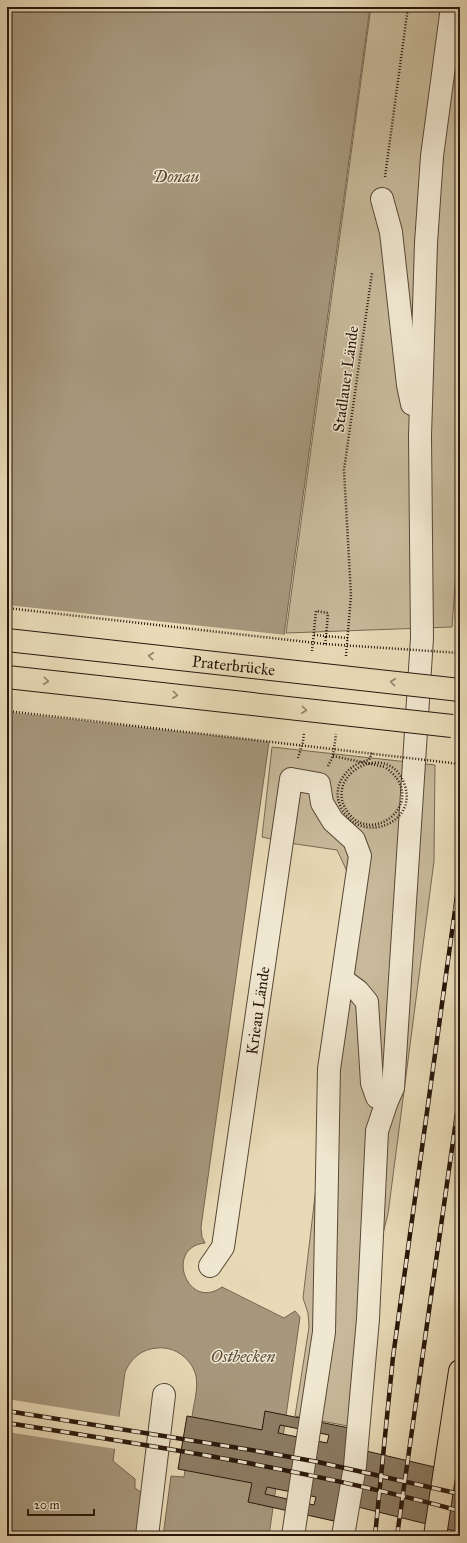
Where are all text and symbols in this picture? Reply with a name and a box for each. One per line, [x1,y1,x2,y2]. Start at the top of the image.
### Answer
water label: Donau [153,166,200,187]
street label: Stadlauer Lände [329,324,362,434]
one-way arrow [148,652,154,661]
street label: Praterbrücke [191,652,276,680]
one-way arrow [43,676,49,685]
one-way arrow [390,678,396,687]
one-way arrow [172,690,178,699]
one-way arrow [301,705,307,714]
street label: Krieau Lände [242,965,274,1056]
water label: Ostbecken [211,1346,275,1367]
scale bar [28,1491,94,1517]
text: 20 m [34,1498,60,1512]

